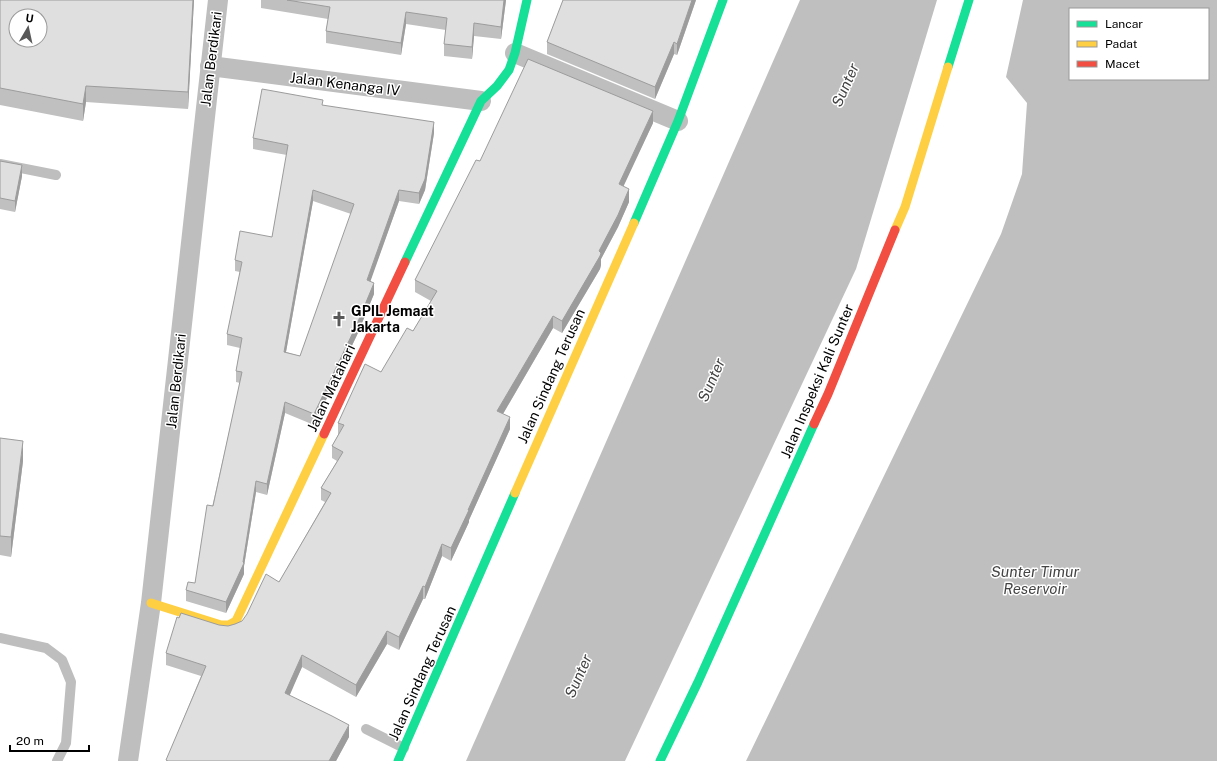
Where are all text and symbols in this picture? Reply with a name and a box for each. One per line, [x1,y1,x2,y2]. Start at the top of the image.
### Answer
north arrow [8,8,48,48]
legend [1069,8,1209,80]
street label: Jalan Berdikari [197,11,225,107]
text: U [25,12,34,25]
text: Lancar [1105,17,1143,31]
text: Padat [1105,37,1138,51]
text: Macet [1105,57,1140,71]
water label: Sunter [828,60,862,109]
street label: Jalan Kenanga IV [289,69,401,99]
street label: Jalan Inspeksi Kali Sunter [777,302,857,460]
place label: GPIL Jemaat Jakarta [351,303,434,335]
street label: Jalan Sindang Terusan [514,306,588,446]
church icon: GPIL Jemaat Jakarta [330,310,348,328]
street label: Jalan Berdikari [163,333,189,429]
street label: Jalan Matahari [304,342,358,434]
water label: Sunter [694,355,728,404]
water label: Sunter Timur Reservoir [991,563,1079,597]
street label: Jalan Sindang Terusan [385,603,459,743]
water label: Sunter [561,651,595,700]
scale bar [10,727,89,753]
text: 20 m [16,734,44,748]

